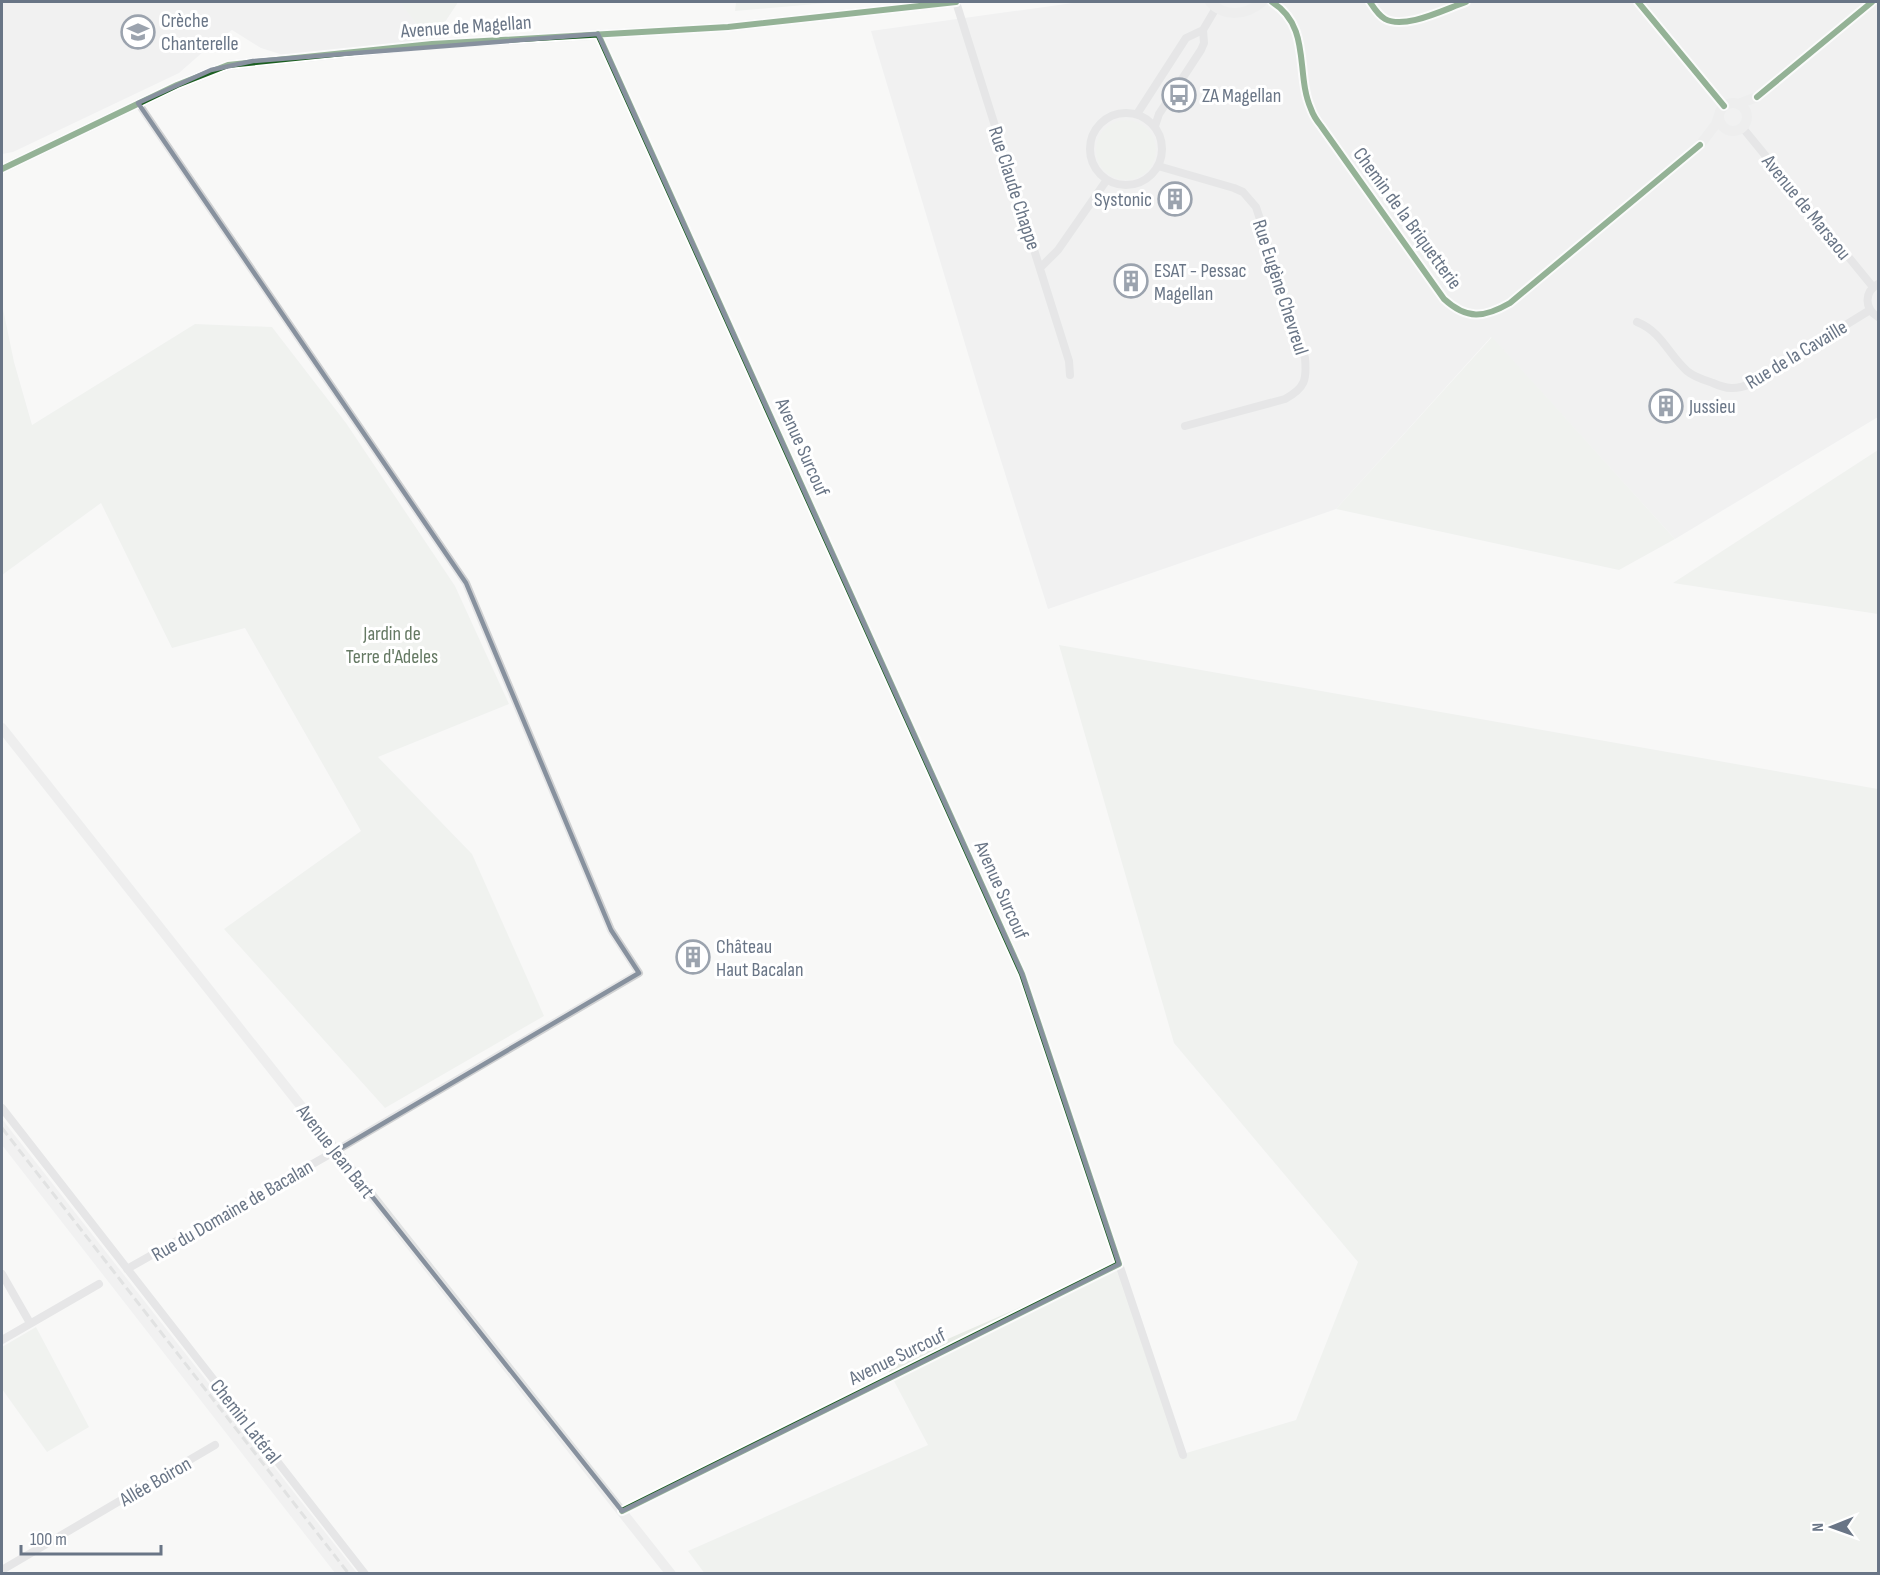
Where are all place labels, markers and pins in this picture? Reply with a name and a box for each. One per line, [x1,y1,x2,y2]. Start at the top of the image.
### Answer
place label: Crèche Chanterelle [161,9,239,56]
school or university icon: Crèche Chanterelle [120,14,156,50]
bus stop icon: ZA Magellan [1161,77,1197,113]
place label: ZA Magellan [1202,84,1281,108]
building icon: Systonic [1157,181,1193,217]
place label: Systonic [1094,188,1152,212]
place label: ESAT - Pessac Magellan [1154,259,1247,306]
building icon: ESAT - Pessac Magellan [1113,263,1149,299]
building icon: Jussieu [1648,388,1684,424]
place label: Jussieu [1688,395,1736,419]
place label: Château Haut Bacalan [716,935,804,982]
building icon: Château Haut Bacalan [675,939,711,975]

